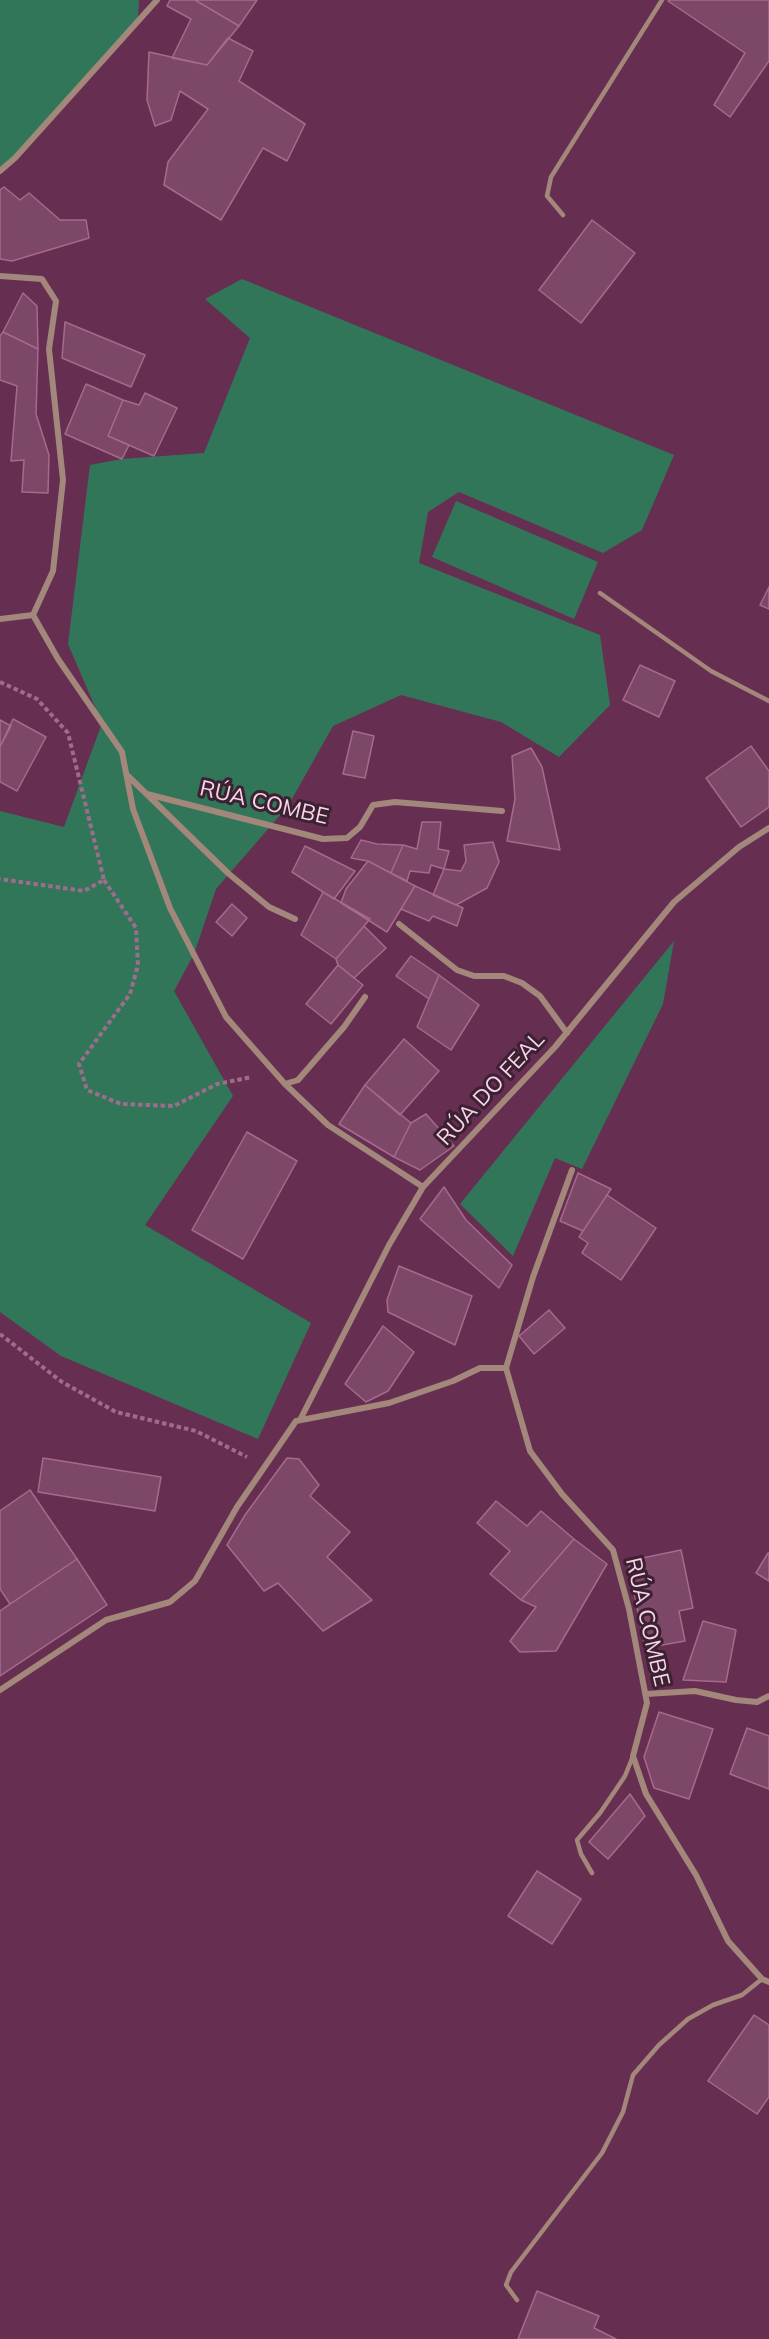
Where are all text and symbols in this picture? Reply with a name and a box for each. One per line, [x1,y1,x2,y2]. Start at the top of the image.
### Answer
street label: RÚA COMBE [197,775,331,831]
street label: RÚA DO FEAL [432,1027,550,1151]
street label: RÚA COMBE [619,1555,675,1689]

